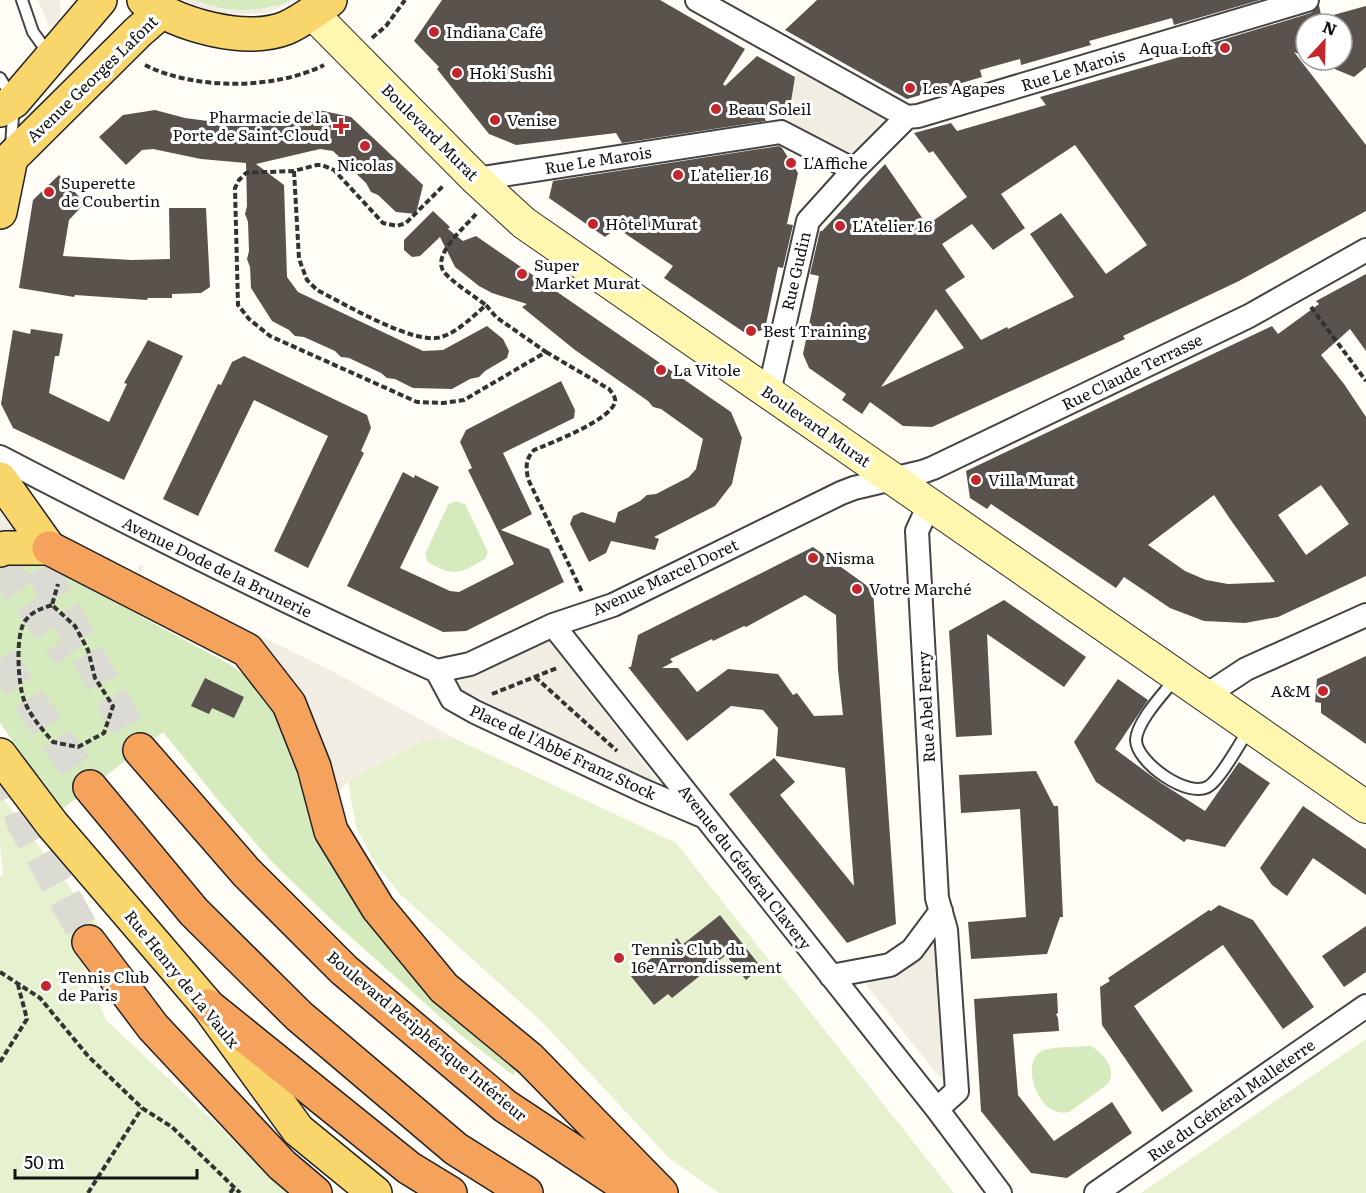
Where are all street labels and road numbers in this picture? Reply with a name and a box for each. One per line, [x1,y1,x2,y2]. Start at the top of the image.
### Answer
street label: Avenue Georges Lafont [20,9,163,147]
street label: Rue Le Marois [1018,42,1128,96]
street label: Boulevard Murat [377,77,485,186]
street label: Rue Le Marois [543,139,653,179]
street label: Rue Gudin [774,229,816,313]
street label: Rue Claude Terrasse [1057,327,1206,416]
street label: Boulevard Murat [757,378,877,472]
street label: Avenue Dode de la Brunerie [118,510,316,623]
street label: Avenue Marcel Doret [587,531,742,621]
street label: Rue Abel Ferry [910,650,940,764]
street label: Place de l'Abbé Franz Stock [466,697,661,805]
street label: Avenue du Général Clavery [673,779,819,955]
street label: Rue Henry de La Vaulx [120,904,246,1053]
street label: Boulevard Périphérique Intérieur [323,944,533,1126]
street label: Rue du Général Malleterre [1142,1032,1319,1166]

